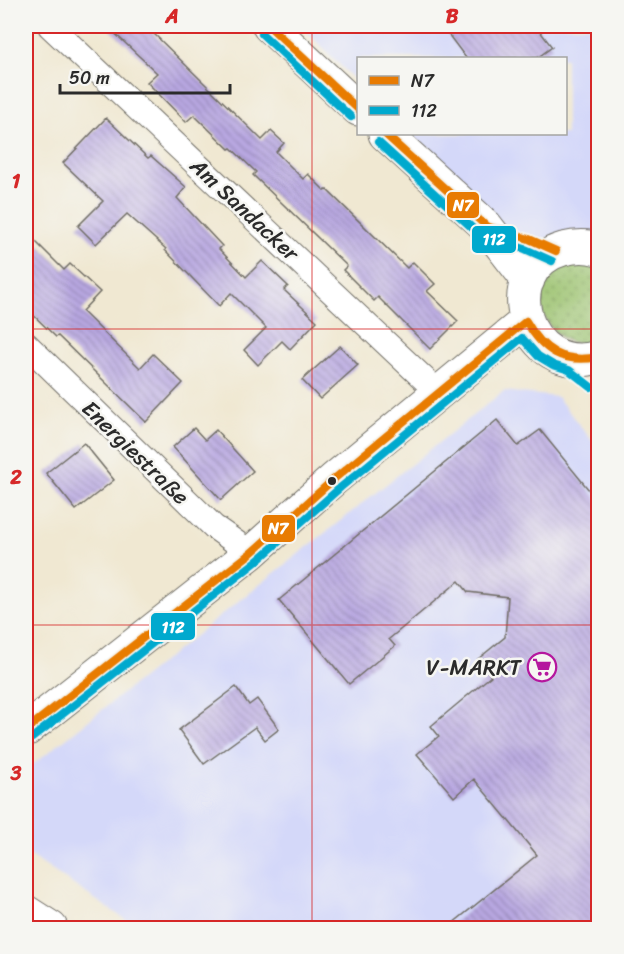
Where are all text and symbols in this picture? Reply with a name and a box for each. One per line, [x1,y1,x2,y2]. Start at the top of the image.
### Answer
text: A [164,0,179,34]
text: B [446,0,459,34]
scale bar [60,57,230,95]
legend [357,57,567,135]
text: 50 m [69,62,110,94]
text: N7 [411,65,435,97]
text: 112 [411,95,437,127]
street label: Am Sandacker [180,147,309,272]
text: 1 [12,164,21,199]
line badge: N7 [446,191,480,219]
text: N7 [452,191,475,220]
line badge: 112 [471,225,517,254]
text: 112 [483,225,506,254]
street label: Energiestraße [72,390,199,514]
text: 2 [9,460,22,495]
unlabelled marker [326,475,338,487]
line badge: N7 [261,514,296,543]
text: N7 [267,514,290,543]
line badge: 112 [150,612,196,641]
text: 112 [162,613,185,642]
place label: V-MARKT [426,648,522,687]
supermarket icon: V-MARKT [526,651,558,683]
text: 3 [10,756,22,791]

